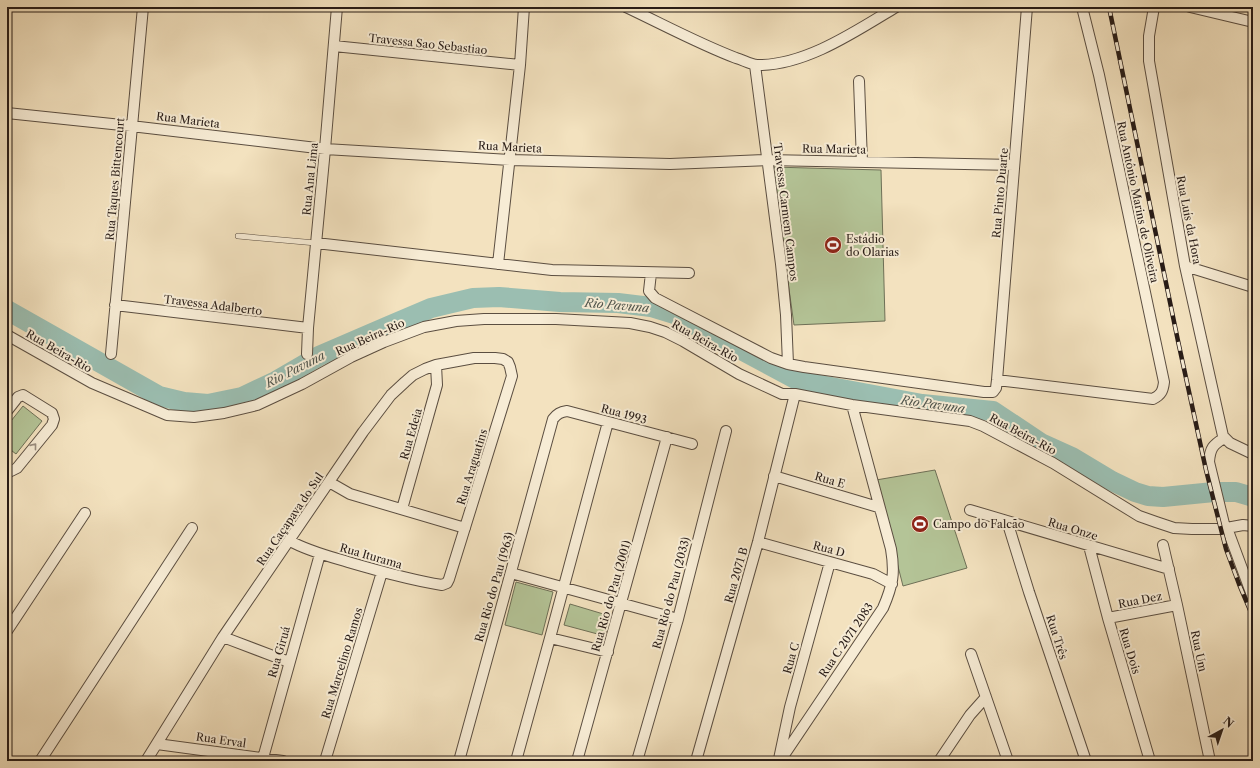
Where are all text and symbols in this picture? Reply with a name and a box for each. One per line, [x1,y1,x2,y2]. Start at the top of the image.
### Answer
street label: Travessa Sao Sebastiao [368,31,488,57]
street label: Rua Marieta [155,109,221,131]
street label: Rua Taques Bittencourt [103,117,127,241]
street label: Rua Antônio Marins de Oliveira [1114,120,1162,284]
street label: Rua Marieta [478,138,543,156]
street label: Rua Marieta [802,141,866,157]
street label: Rua Ana Lima [299,142,321,216]
street label: Travessa Carmem Campos [771,142,801,282]
street label: Rua Pinto Duarte [989,147,1011,239]
street label: Rua Luís da Hora [1174,174,1205,266]
place label: Estádio do Olarias [846,232,899,259]
sports icon: Estádio do Olarias [823,235,843,255]
street label: Travessa Adalberto [163,292,263,318]
water label: Rio Pavuna [583,295,650,315]
street label: Rua Beira-Rio [333,315,407,358]
street label: Rua Beira-Rio [669,317,741,365]
street label: Rua Beira-Rio [23,326,95,376]
water label: Rio Pavuna [262,348,327,391]
water label: Rio Pavuna [899,392,966,416]
street label: Rua 1993 [599,401,649,427]
street label: Rua Edeia [397,406,425,461]
street label: Rua Beira-Rio [987,410,1059,458]
street label: Rua Araguatins [454,427,490,507]
one-way arrow [30,444,37,451]
street label: Rua Caçapava do Sul [254,469,327,568]
street label: Rua E [813,469,847,491]
sports icon: Campo do Falcão [910,514,930,534]
street label: Rua Onze [1046,515,1100,543]
place label: Campo do Falcão [933,517,1025,531]
street label: Rua Rio do Pau (1963) [472,531,516,643]
street label: Rua Rio do Pau (2033) [649,535,693,651]
street label: Rua D [812,538,847,560]
street label: Rua Rio do Pau (2001) [588,539,634,653]
street label: Rua Iturama [338,540,404,572]
street label: Rua 2071 B [721,545,751,605]
street label: Rua Dez [1117,589,1163,611]
street label: Rua C 2071 2083 [816,600,876,680]
street label: Rua Marcelino Ramos [318,606,366,720]
street label: Rua Três [1043,613,1071,661]
street label: Rua Giruá [265,624,293,679]
street label: Rua Dois [1116,626,1144,676]
street label: Rua Um [1188,629,1210,674]
street label: Rua C [780,641,802,675]
north arrow [1202,710,1242,750]
text: N [1220,714,1237,731]
street label: Rua Erval [195,730,248,751]

